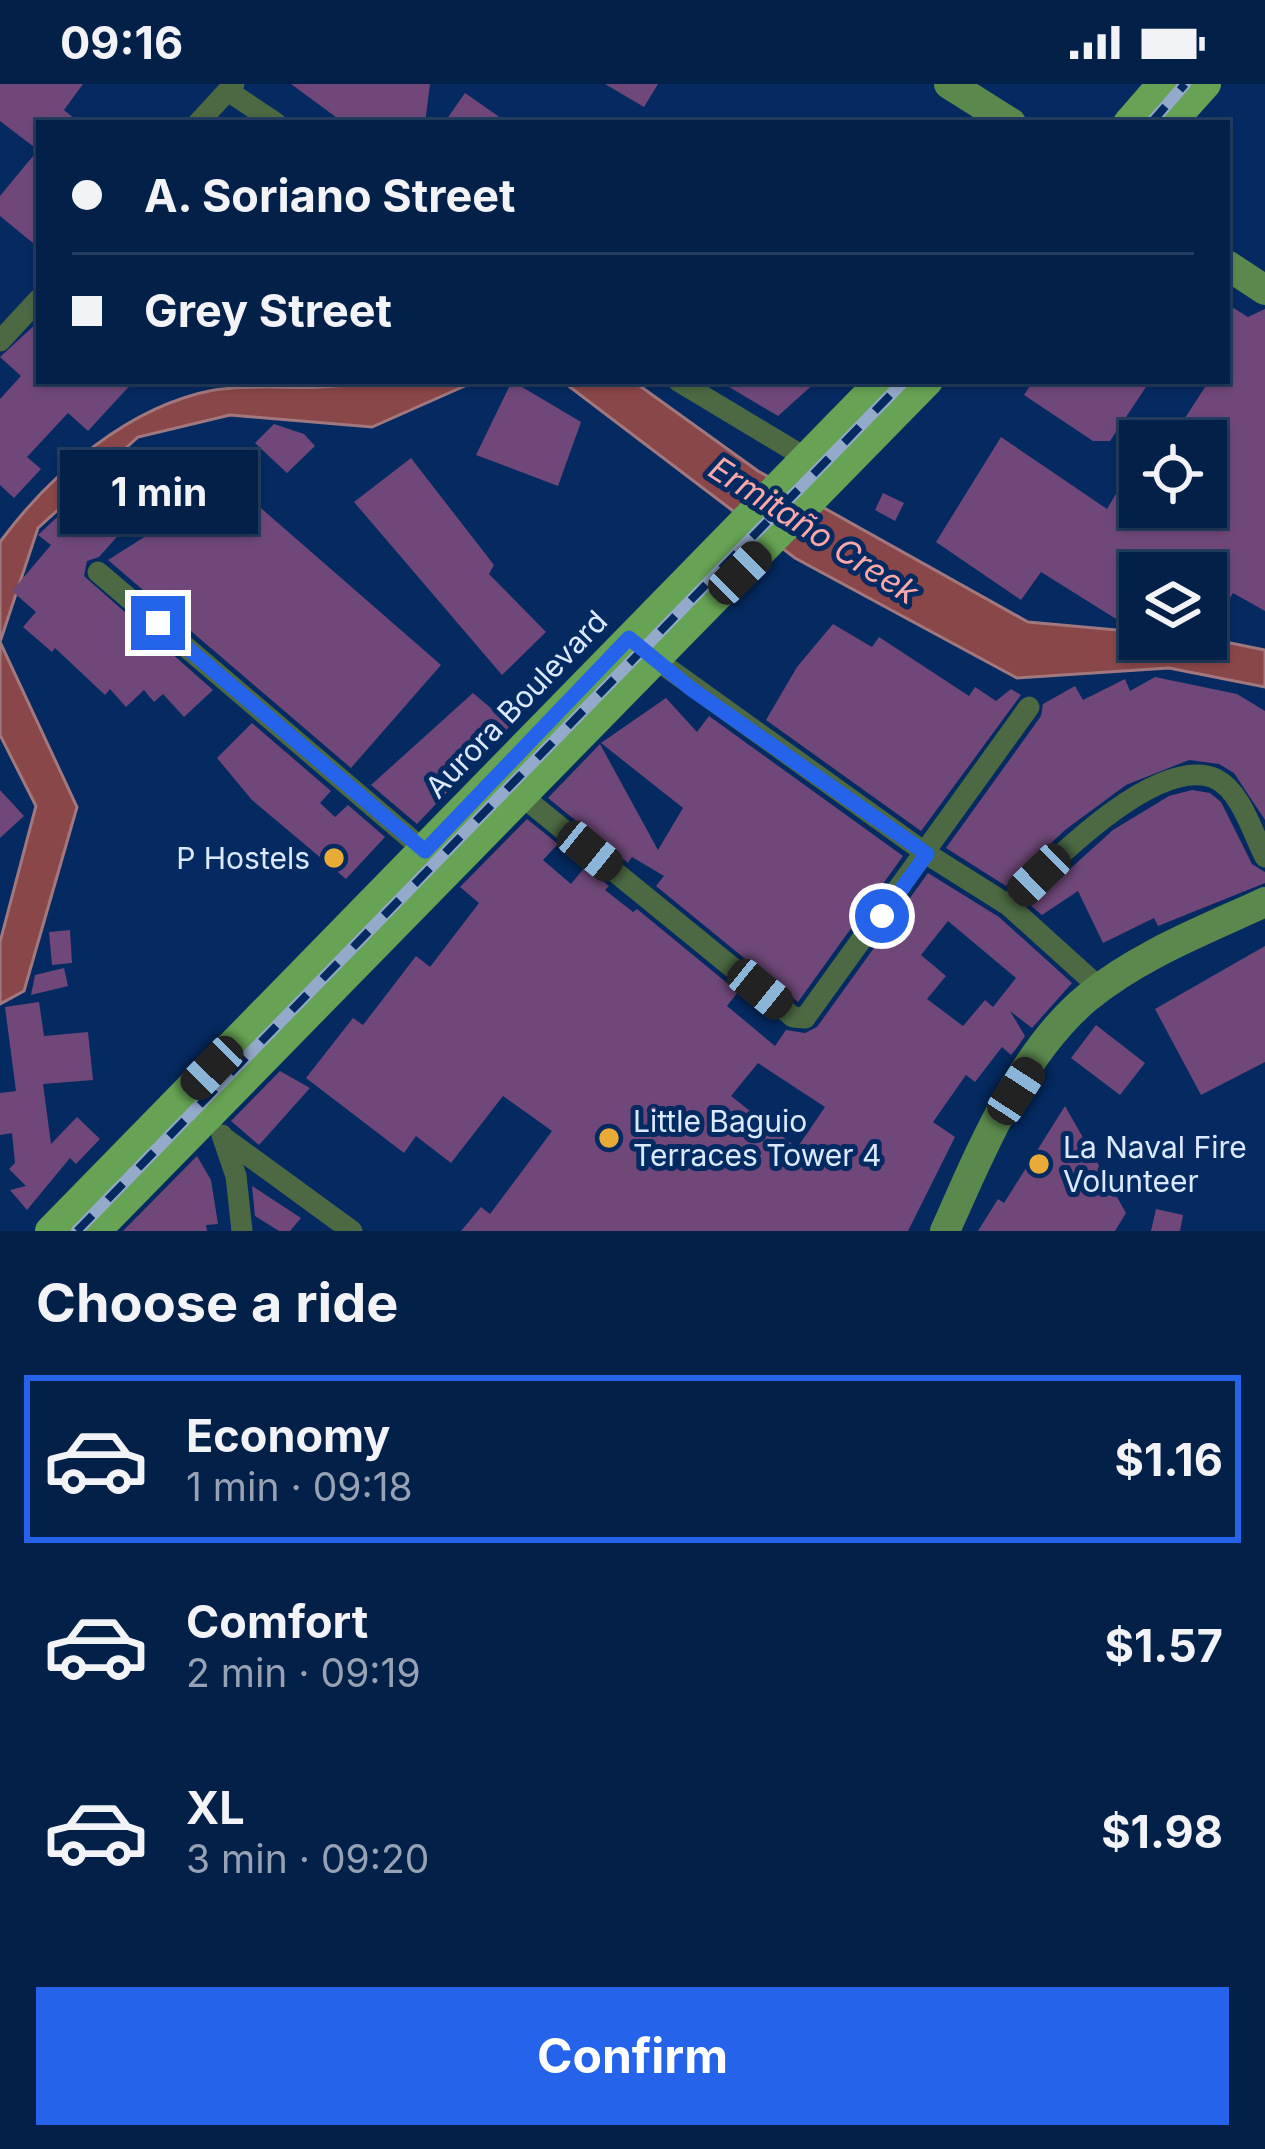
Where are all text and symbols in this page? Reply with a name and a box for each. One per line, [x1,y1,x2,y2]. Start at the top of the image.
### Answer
text: 09:16 [60,15,183,70]
text: A. Soriano Street [144,168,515,223]
text: Grey Street [144,283,392,338]
map controls [1119,420,1227,660]
button: locate [1119,420,1227,528]
water label: Ermitaño Creek [702,448,927,613]
callout: 1 min [59,449,257,533]
text: 1 min [111,468,207,515]
car [702,535,778,611]
button: layers [1119,552,1227,660]
route end [131,596,185,650]
street label: Aurora Boulevard [418,603,614,805]
car [551,814,629,888]
car [1001,837,1077,913]
place label: P Hostels [176,840,310,876]
marker: P Hostels [321,845,347,871]
route start [855,889,909,943]
car [721,952,799,1026]
car [174,1030,250,1106]
car [981,1051,1051,1131]
place label: Little Baguio Terraces Tower 4 [633,1103,881,1173]
marker: Little Baguio Terraces Tower 4 [596,1125,622,1151]
place label: La Naval Fire Volunteer [1063,1129,1247,1199]
marker: La Naval Fire Volunteer [1026,1151,1052,1177]
text: Choose a ride [36,1270,398,1335]
icon: car [42,1405,150,1513]
text: Economy [186,1408,390,1463]
text: $1.16 [1115,1432,1223,1487]
text: 1 min · 09:18 [186,1463,413,1510]
icon: car [42,1591,150,1699]
text: Comfort [186,1594,368,1649]
text: $1.57 [1104,1618,1223,1673]
text: 2 min · 09:19 [186,1649,421,1696]
icon: car [42,1777,150,1885]
text: XL [186,1780,245,1835]
text: $1.98 [1101,1804,1223,1859]
text: 3 min · 09:20 [186,1835,429,1882]
button: Confirm [36,1987,1229,2125]

